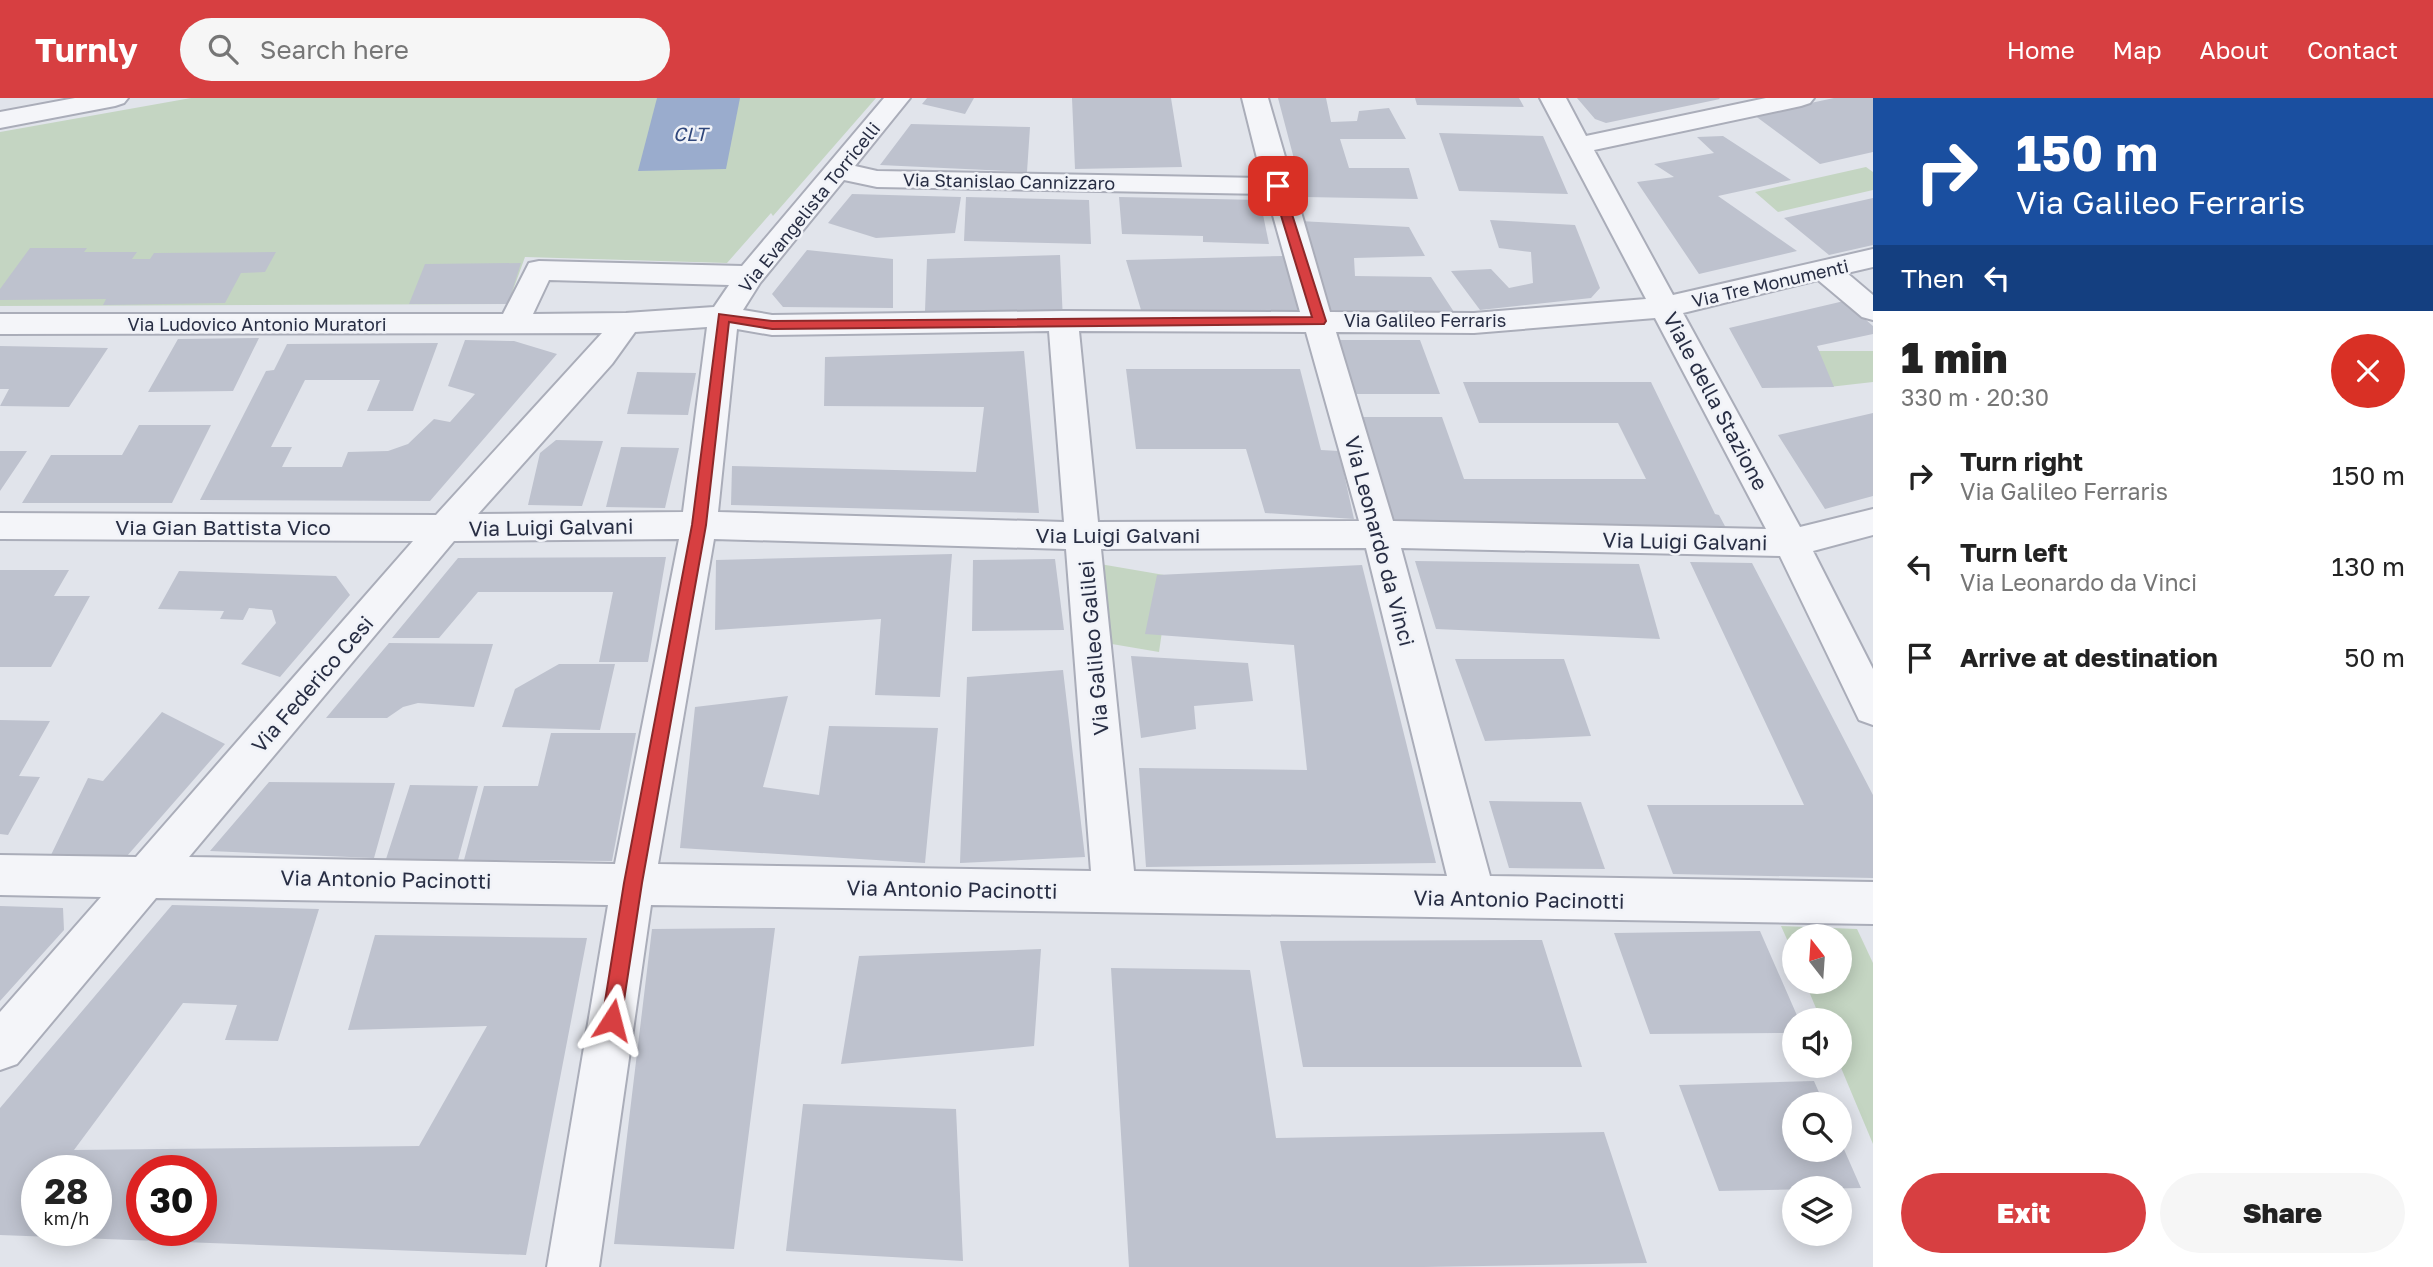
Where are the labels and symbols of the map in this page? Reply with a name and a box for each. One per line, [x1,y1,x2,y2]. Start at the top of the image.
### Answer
street label: Via Evangelista Torricelli [734,118,884,296]
water label: CLT [673,122,710,145]
pin [1248,156,1308,216]
street label: Via Stanislao Cannizzaro [903,168,1115,194]
street label: Via Tre Monumenti [1689,254,1851,312]
street label: Viale della Stazione [1658,307,1774,495]
street label: Via Galileo Ferraris [1344,309,1506,331]
street label: Via Ludovico Antonio Muratori [127,313,387,335]
street label: Via Leonardo da Vinci [1339,433,1421,649]
street label: Via Luigi Galvani [468,513,634,541]
street label: Via Gian Battista Vico [115,514,331,540]
street label: Via Luigi Galvani [1036,522,1201,548]
street label: Via Luigi Galvani [1602,527,1768,555]
street label: Via Galileo Galilei [1072,559,1114,737]
street label: Via Federico Cesi [246,610,378,758]
street label: Via Antonio Pacinotti [280,864,492,894]
street label: Via Antonio Pacinotti [846,874,1058,904]
street label: Via Antonio Pacinotti [1413,884,1625,914]
north arrow [1782,924,1852,994]
position arrow [575,983,649,1057]
speed limit sign: 30 [126,1155,217,1246]

